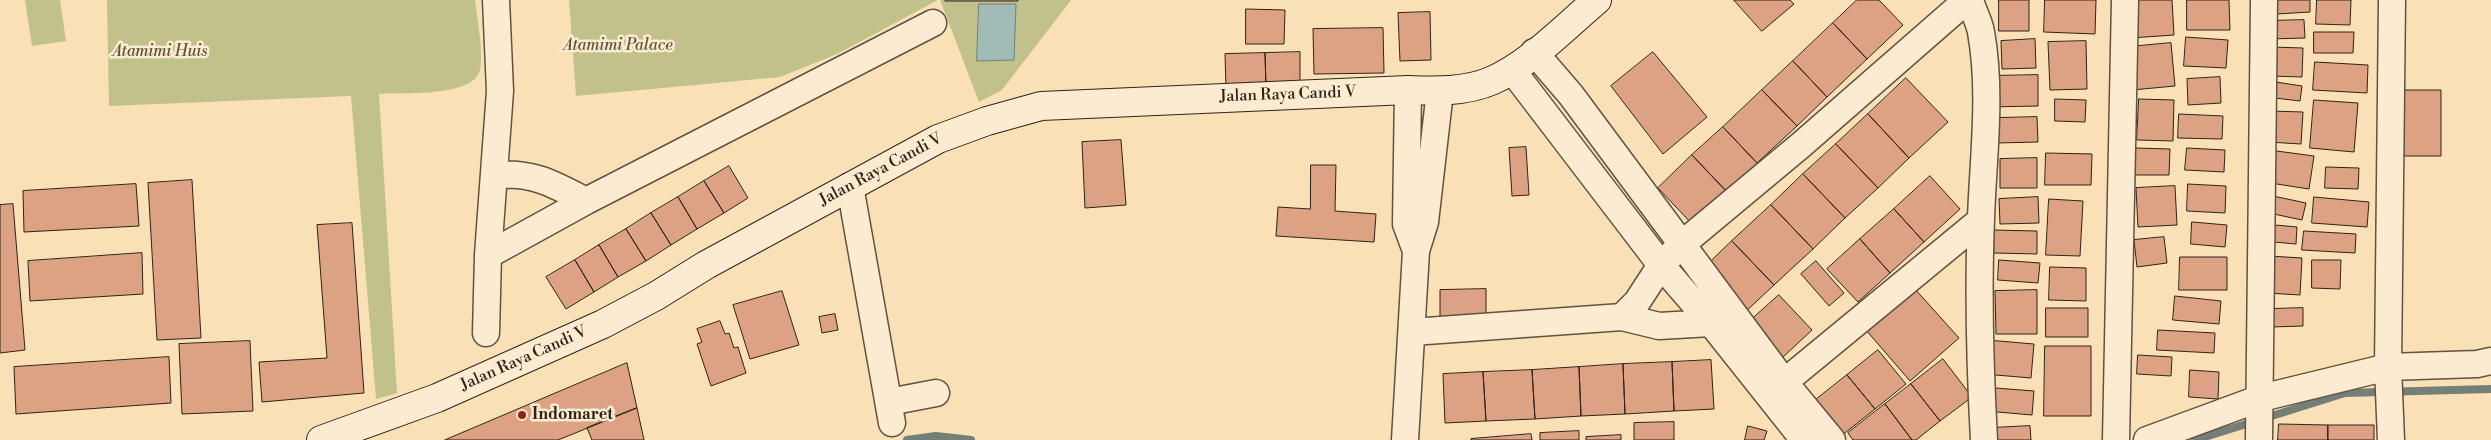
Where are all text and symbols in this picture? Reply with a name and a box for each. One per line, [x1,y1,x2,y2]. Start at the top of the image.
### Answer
park label: Atamimi Palace [563,36,673,56]
park label: Atamimi Huis [112,42,208,62]
street label: Jalan Raya Candi V [1219,83,1357,107]
street label: Jalan Raya Candi V [816,129,946,211]
street label: Jalan Raya Candi V [458,322,590,396]
place label: Indomaret [532,405,613,425]
marker: Indomaret [516,409,528,421]

